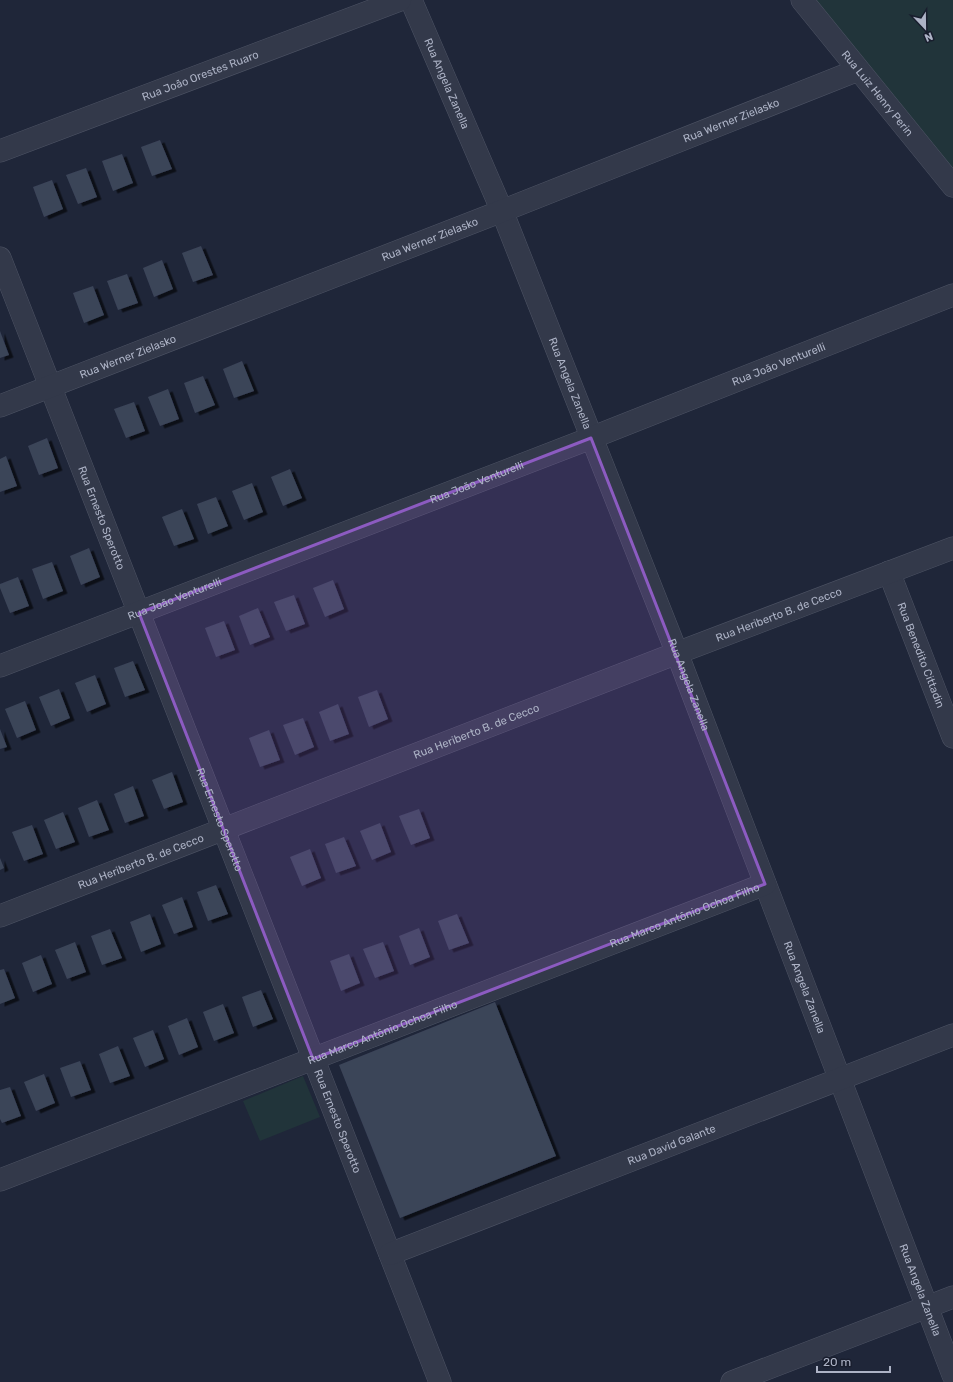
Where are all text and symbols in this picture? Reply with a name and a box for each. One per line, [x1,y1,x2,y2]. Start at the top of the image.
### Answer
north arrow [905,8,945,48]
text: N [922,29,935,44]
street label: Rua Angela Zanella [421,36,472,131]
street label: Rua João Orestes Ruaro [140,48,260,104]
street label: Rua Luiz Henry Perin [839,48,916,139]
street label: Rua Werner Zielasko [681,96,781,146]
street label: Rua Werner Zielasko [380,215,480,264]
street label: Rua Werner Zielasko [78,332,178,381]
street label: Rua Angela Zanella [546,336,594,431]
street label: Rua João Venturelli [730,340,827,389]
street label: Rua João Venturelli [428,459,526,506]
street label: Rua Ernesto Sperotto [75,464,127,572]
street label: Rua João Venturelli [126,575,223,623]
street label: Rua Heriberto B. de Cecco [714,585,844,645]
street label: Rua Benedito Cittadin [894,601,947,710]
street label: Rua Angela Zanella [665,637,712,733]
street label: Rua Heriberto B. de Cecco [412,701,541,762]
street label: Rua Ernesto Sperotto [193,766,245,873]
street label: Rua Heriberto B. de Cecco [76,831,206,892]
street label: Rua Marco Antônio Ochoa Filho [608,881,761,950]
street label: Rua Angela Zanella [781,940,828,1035]
street label: Rua Marco Antônio Ochoa Filho [306,998,459,1067]
street label: Rua Ernesto Sperotto [311,1068,364,1175]
street label: Rua David Galante [626,1122,718,1168]
street label: Rua Angela Zanella [897,1242,943,1338]
scale bar [817,1348,890,1374]
text: 20 m [823,1355,851,1369]

